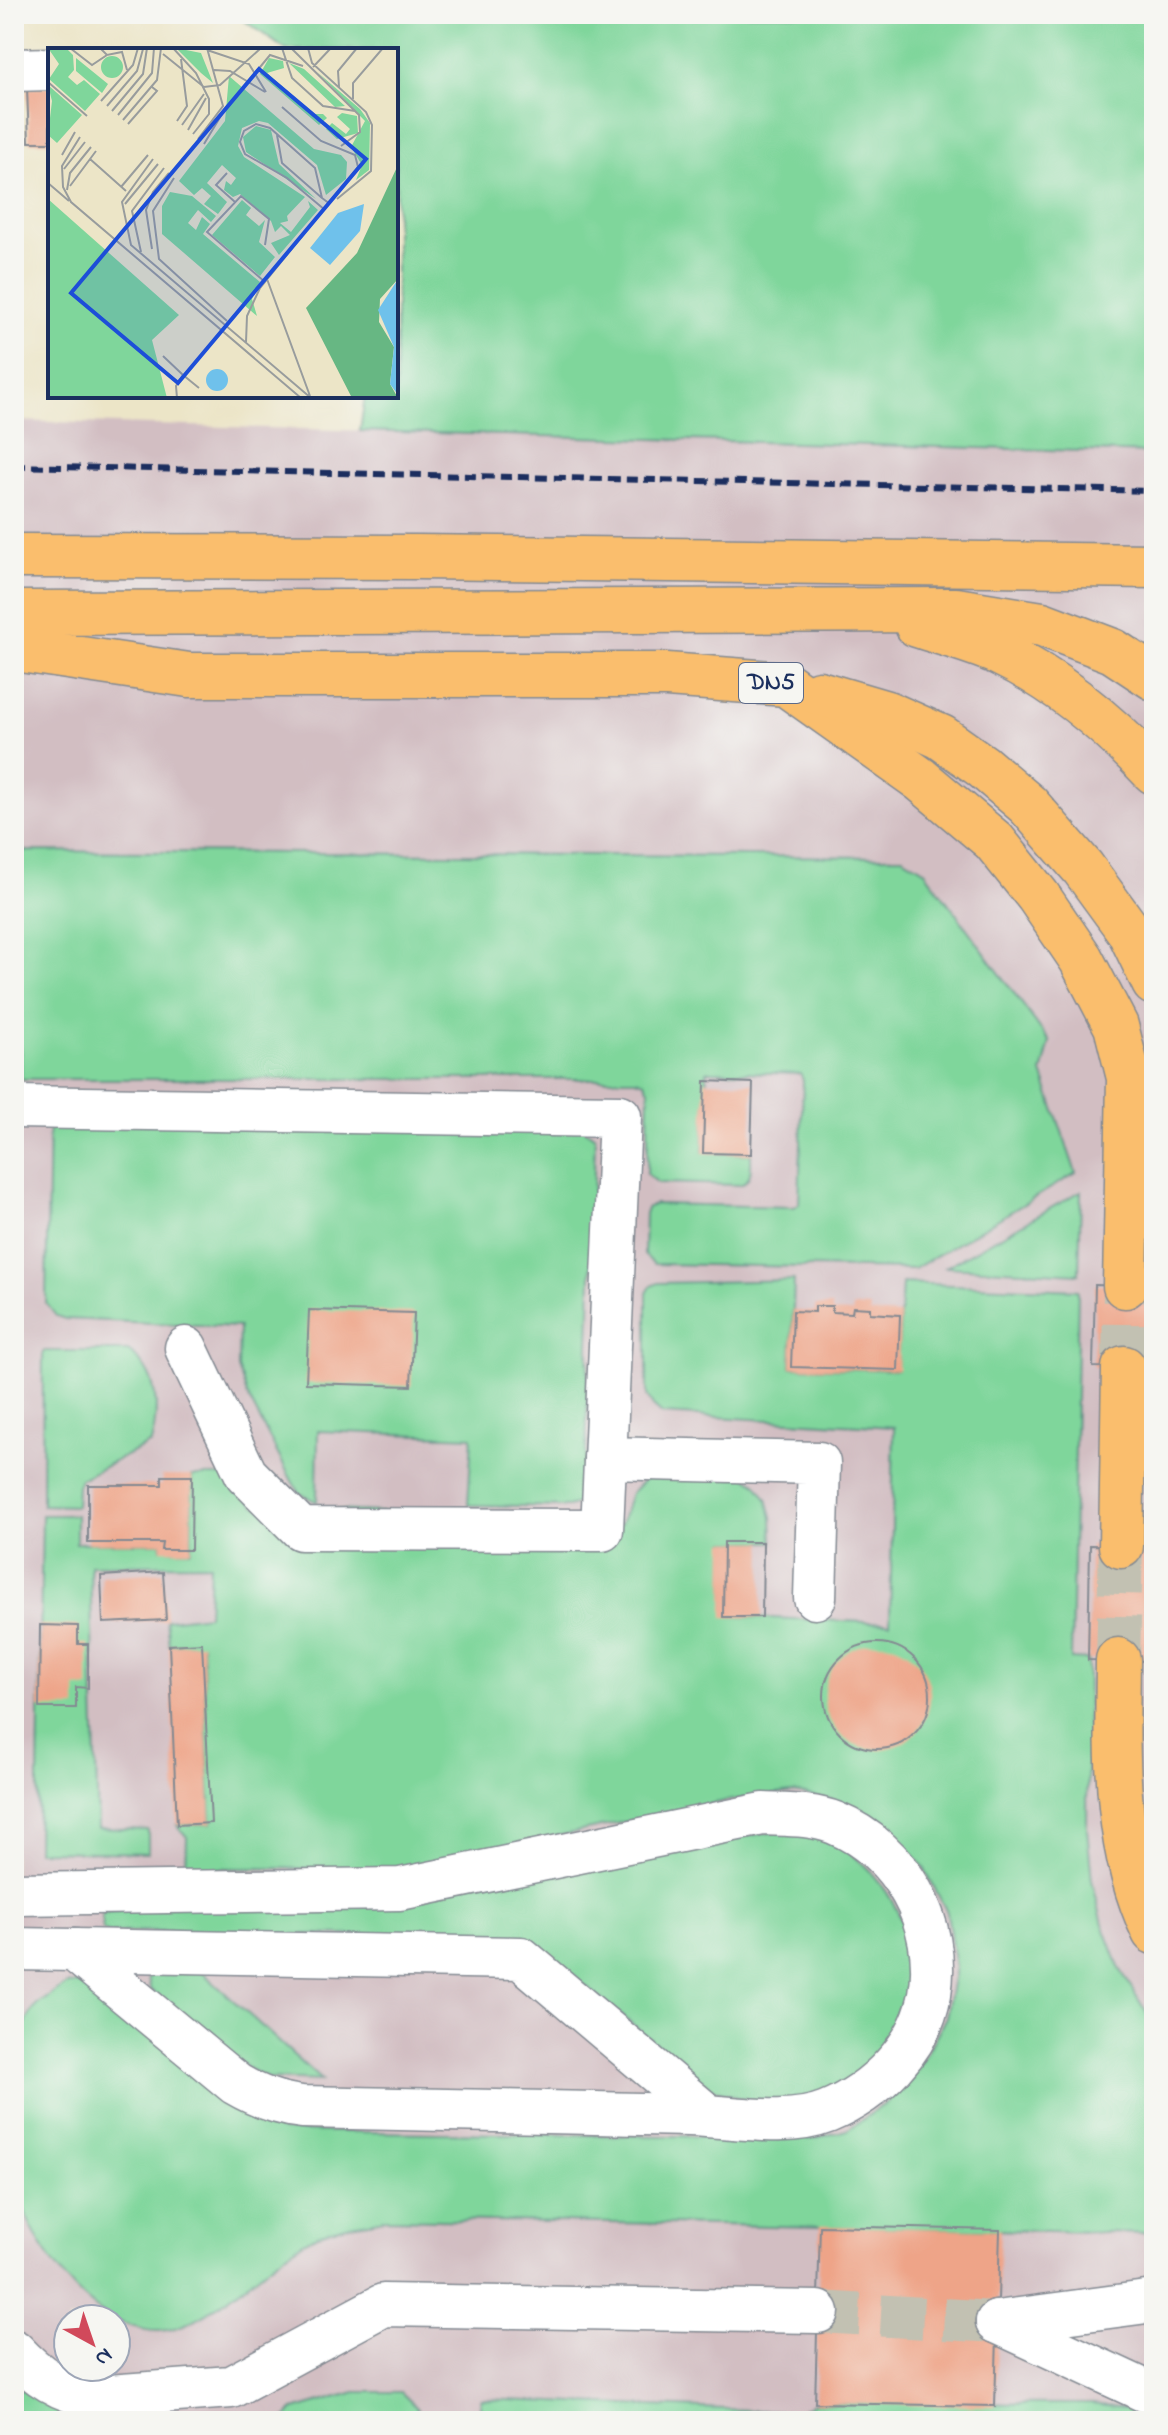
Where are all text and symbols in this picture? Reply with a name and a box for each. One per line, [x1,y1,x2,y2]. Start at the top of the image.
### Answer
inset map [48,48,398,398]
road number: DN5 [739,663,803,703]
north arrow [52,2303,132,2383]
text: N [87,2339,119,2373]

